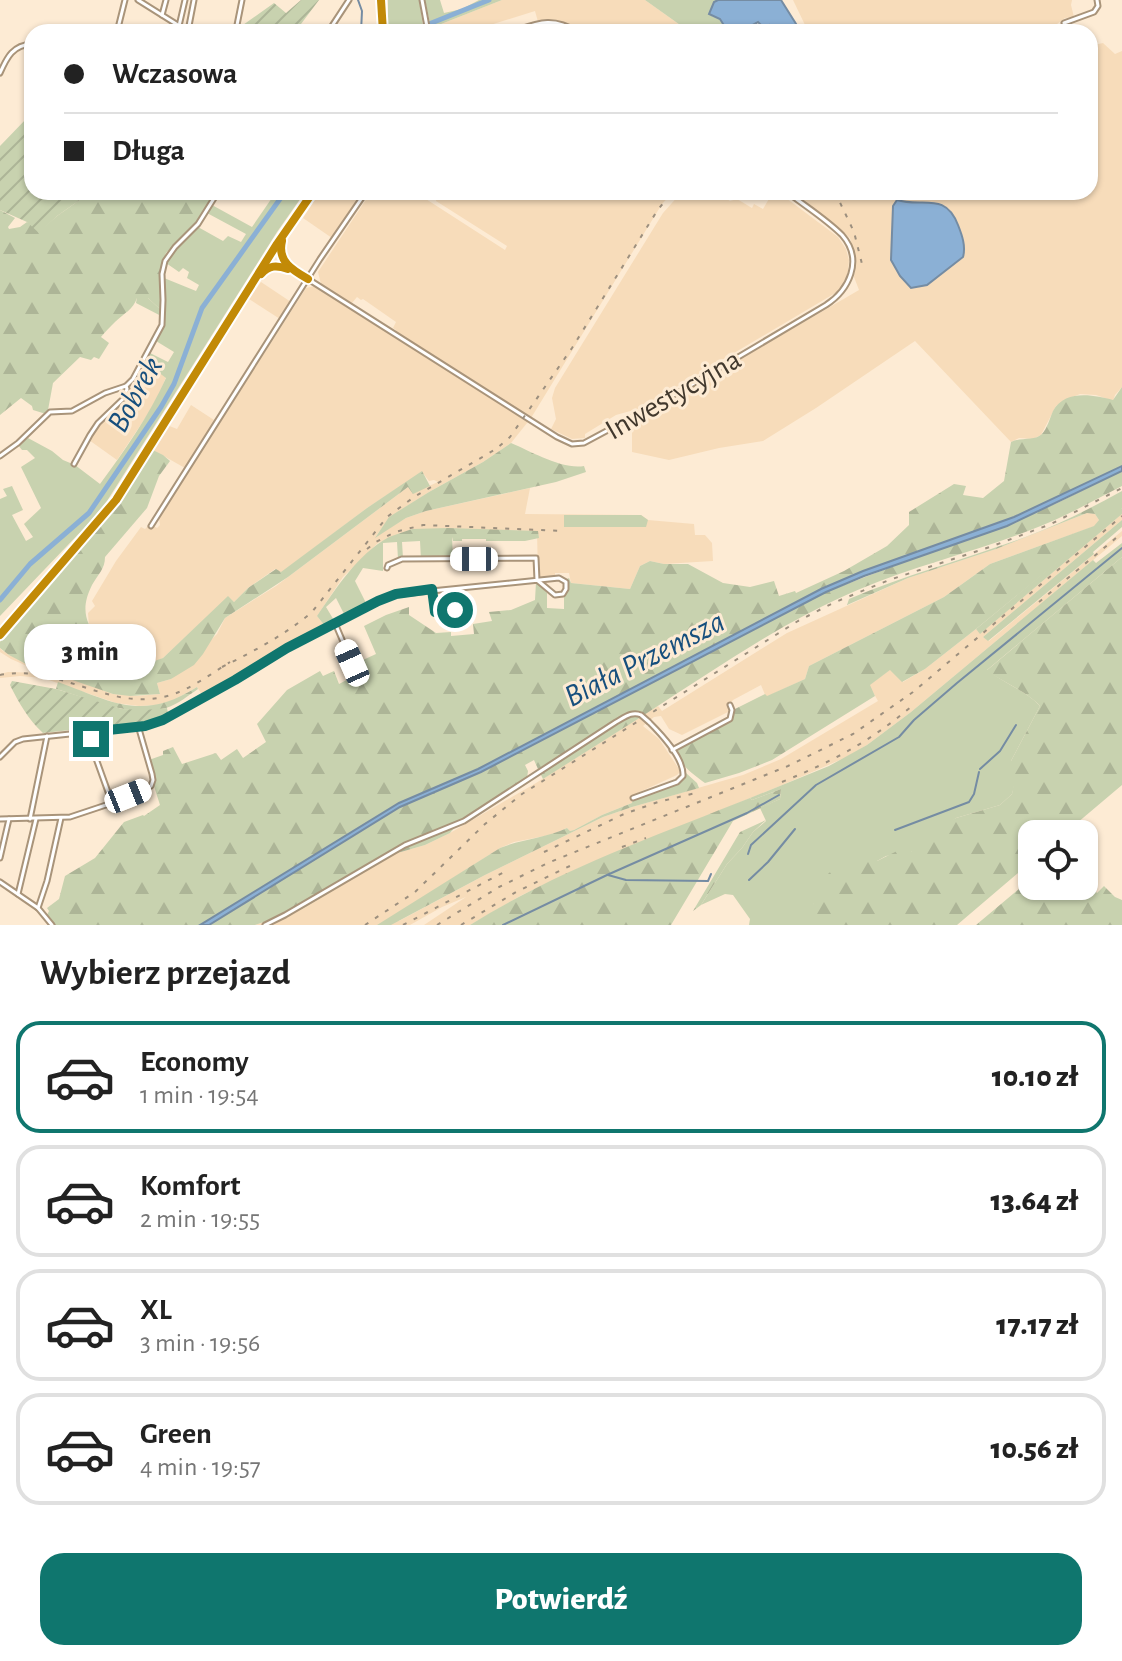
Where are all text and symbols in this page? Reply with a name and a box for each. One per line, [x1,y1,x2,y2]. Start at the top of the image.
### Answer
text: Wczasowa [112,59,237,89]
text: Długa [112,136,185,166]
street label: Inwestycyjna [601,344,746,446]
water label: Bobrek [101,352,168,437]
car [450,547,498,571]
route start [437,592,473,628]
water label: Biała Przemsza [559,605,730,713]
callout: 3 min [25,623,157,679]
car [331,636,373,690]
text: 3 min [61,639,119,665]
route end [73,721,109,757]
car [101,776,155,816]
map controls [1018,820,1098,900]
button: locate [1018,820,1098,900]
text: Wybierz przejazd [40,955,291,991]
icon: car [44,1041,116,1113]
text: Economy [140,1047,249,1077]
text: 10.10 zł [992,1062,1078,1092]
text: 1 min · 19:54 [140,1082,259,1108]
icon: car [44,1165,116,1237]
text: Komfort [140,1171,240,1201]
text: 13.64 zł [991,1186,1078,1216]
text: 2 min · 19:55 [140,1206,260,1232]
icon: car [44,1289,116,1361]
text: XL [140,1295,172,1325]
text: 17.17 zł [996,1310,1078,1340]
text: 3 min · 19:56 [140,1330,260,1356]
icon: car [44,1413,116,1485]
text: Green [140,1419,212,1449]
text: 10.56 zł [990,1434,1078,1464]
text: 4 min · 19:57 [140,1454,261,1480]
button: Potwierdź [40,1553,1082,1645]

